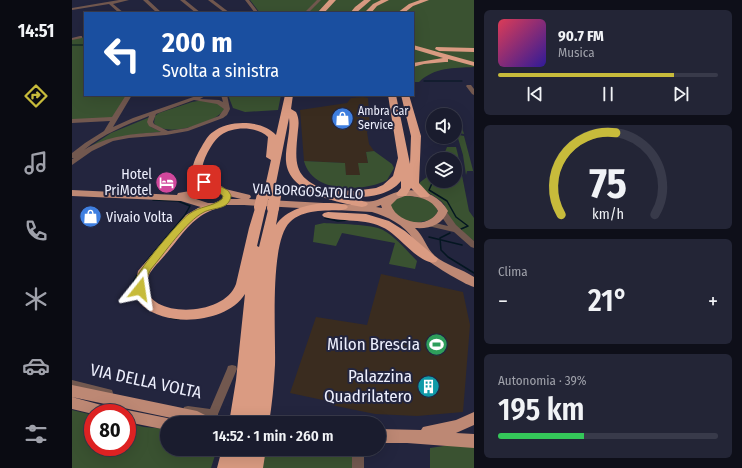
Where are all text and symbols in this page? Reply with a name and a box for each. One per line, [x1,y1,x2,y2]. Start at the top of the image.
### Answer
text: 14:51 [18,20,54,42]
text: 200 m [162,26,233,59]
text: 90.7 FM [558,27,604,45]
icon: left [96,28,148,80]
text: Musica [558,45,595,60]
text: Svolta a sinistra [162,60,279,82]
icon: directions [22,82,50,110]
icon: previous [524,83,546,105]
icon: pause [597,83,619,105]
icon: next [670,83,692,105]
place label: Ambra Car Service [358,104,409,132]
shop icon: Ambra Car Service [329,105,355,131]
map controls [426,108,462,188]
button: sound [426,108,462,144]
icon: music [22,149,50,177]
button: layers [426,152,462,188]
text: 75 [589,159,627,209]
pin [187,165,221,199]
place label: Hotel PriMotel [104,166,152,199]
hotel icon: Hotel PriMotel [154,169,180,195]
icon: arrive [193,171,215,193]
street label: VIA BORGOSATOLLO [252,180,364,203]
shop icon: Vivaio Volta [78,204,104,230]
text: km/h [592,205,624,222]
place label: Vivaio Volta [106,209,173,226]
icon: phone [22,217,50,245]
text: Clima [498,264,528,279]
position arrow [119,268,161,310]
text: 21° [588,283,628,319]
icon: climate [22,285,50,313]
text: − [498,288,508,315]
text: + [708,288,718,315]
sports icon: Milon Brescia [423,331,449,357]
place label: Milon Brescia [327,334,420,355]
icon: car [22,352,50,380]
street label: VIA DELLA VOLTA [88,359,204,404]
place label: Palazzina Quadrilatero [324,366,412,407]
building icon: Palazzina Quadrilatero [415,373,441,399]
text: Autonomia · 39% [498,373,587,388]
text: 195 km [498,392,585,428]
speed limit sign: 80 [84,404,136,456]
icon: filters [22,420,50,448]
text: 14:52 · 1 min · 260 m [212,427,334,445]

